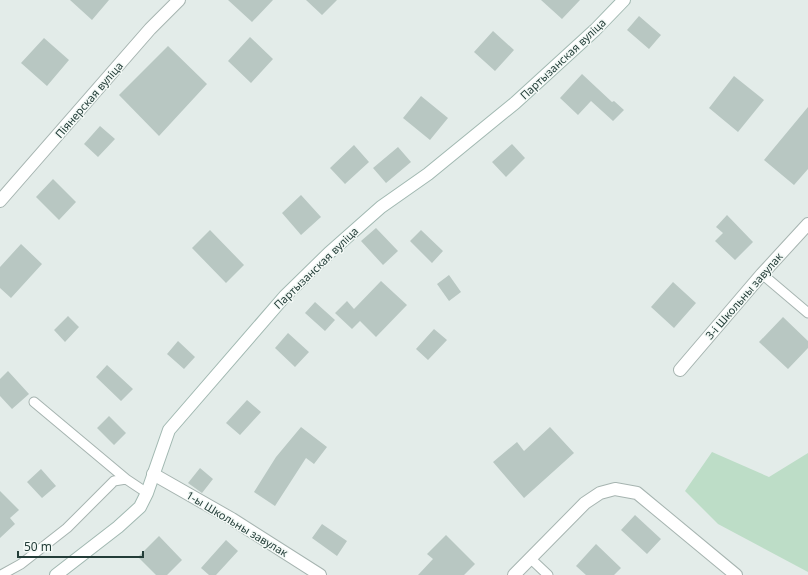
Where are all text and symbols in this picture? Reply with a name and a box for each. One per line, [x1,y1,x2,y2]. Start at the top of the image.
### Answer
street label: Партызанская вуліца [517,15,609,102]
street label: Піянерская вуліца [51,58,126,141]
street label: Партызанская вуліца [270,223,361,312]
street label: 3-і Школьны завулак [702,249,786,342]
street label: 1-ы Школьны завулак [184,487,291,560]
scale bar [18,533,143,559]
text: 50 m [24,538,52,555]

